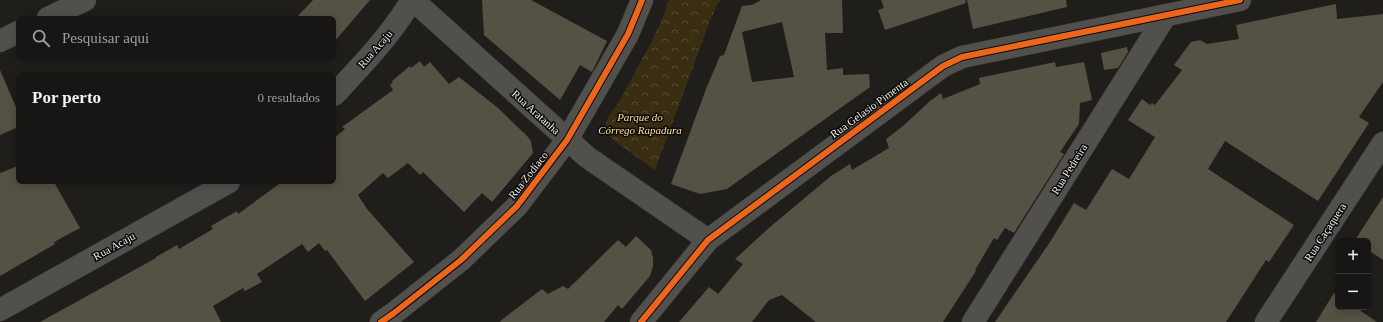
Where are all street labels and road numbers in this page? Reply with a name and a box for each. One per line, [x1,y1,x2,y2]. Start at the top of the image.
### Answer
street label: Rua Acaju [355,27,395,70]
street label: Rua Gelasio Pimenta [828,76,910,140]
street label: Rua Aratanha [510,87,562,137]
street label: Rua Pedreira [1049,142,1089,196]
street label: Rua Zodíaco [506,149,550,201]
street label: Rua Caçaquera [1302,201,1348,263]
street label: Rua Acaju [91,229,138,262]

